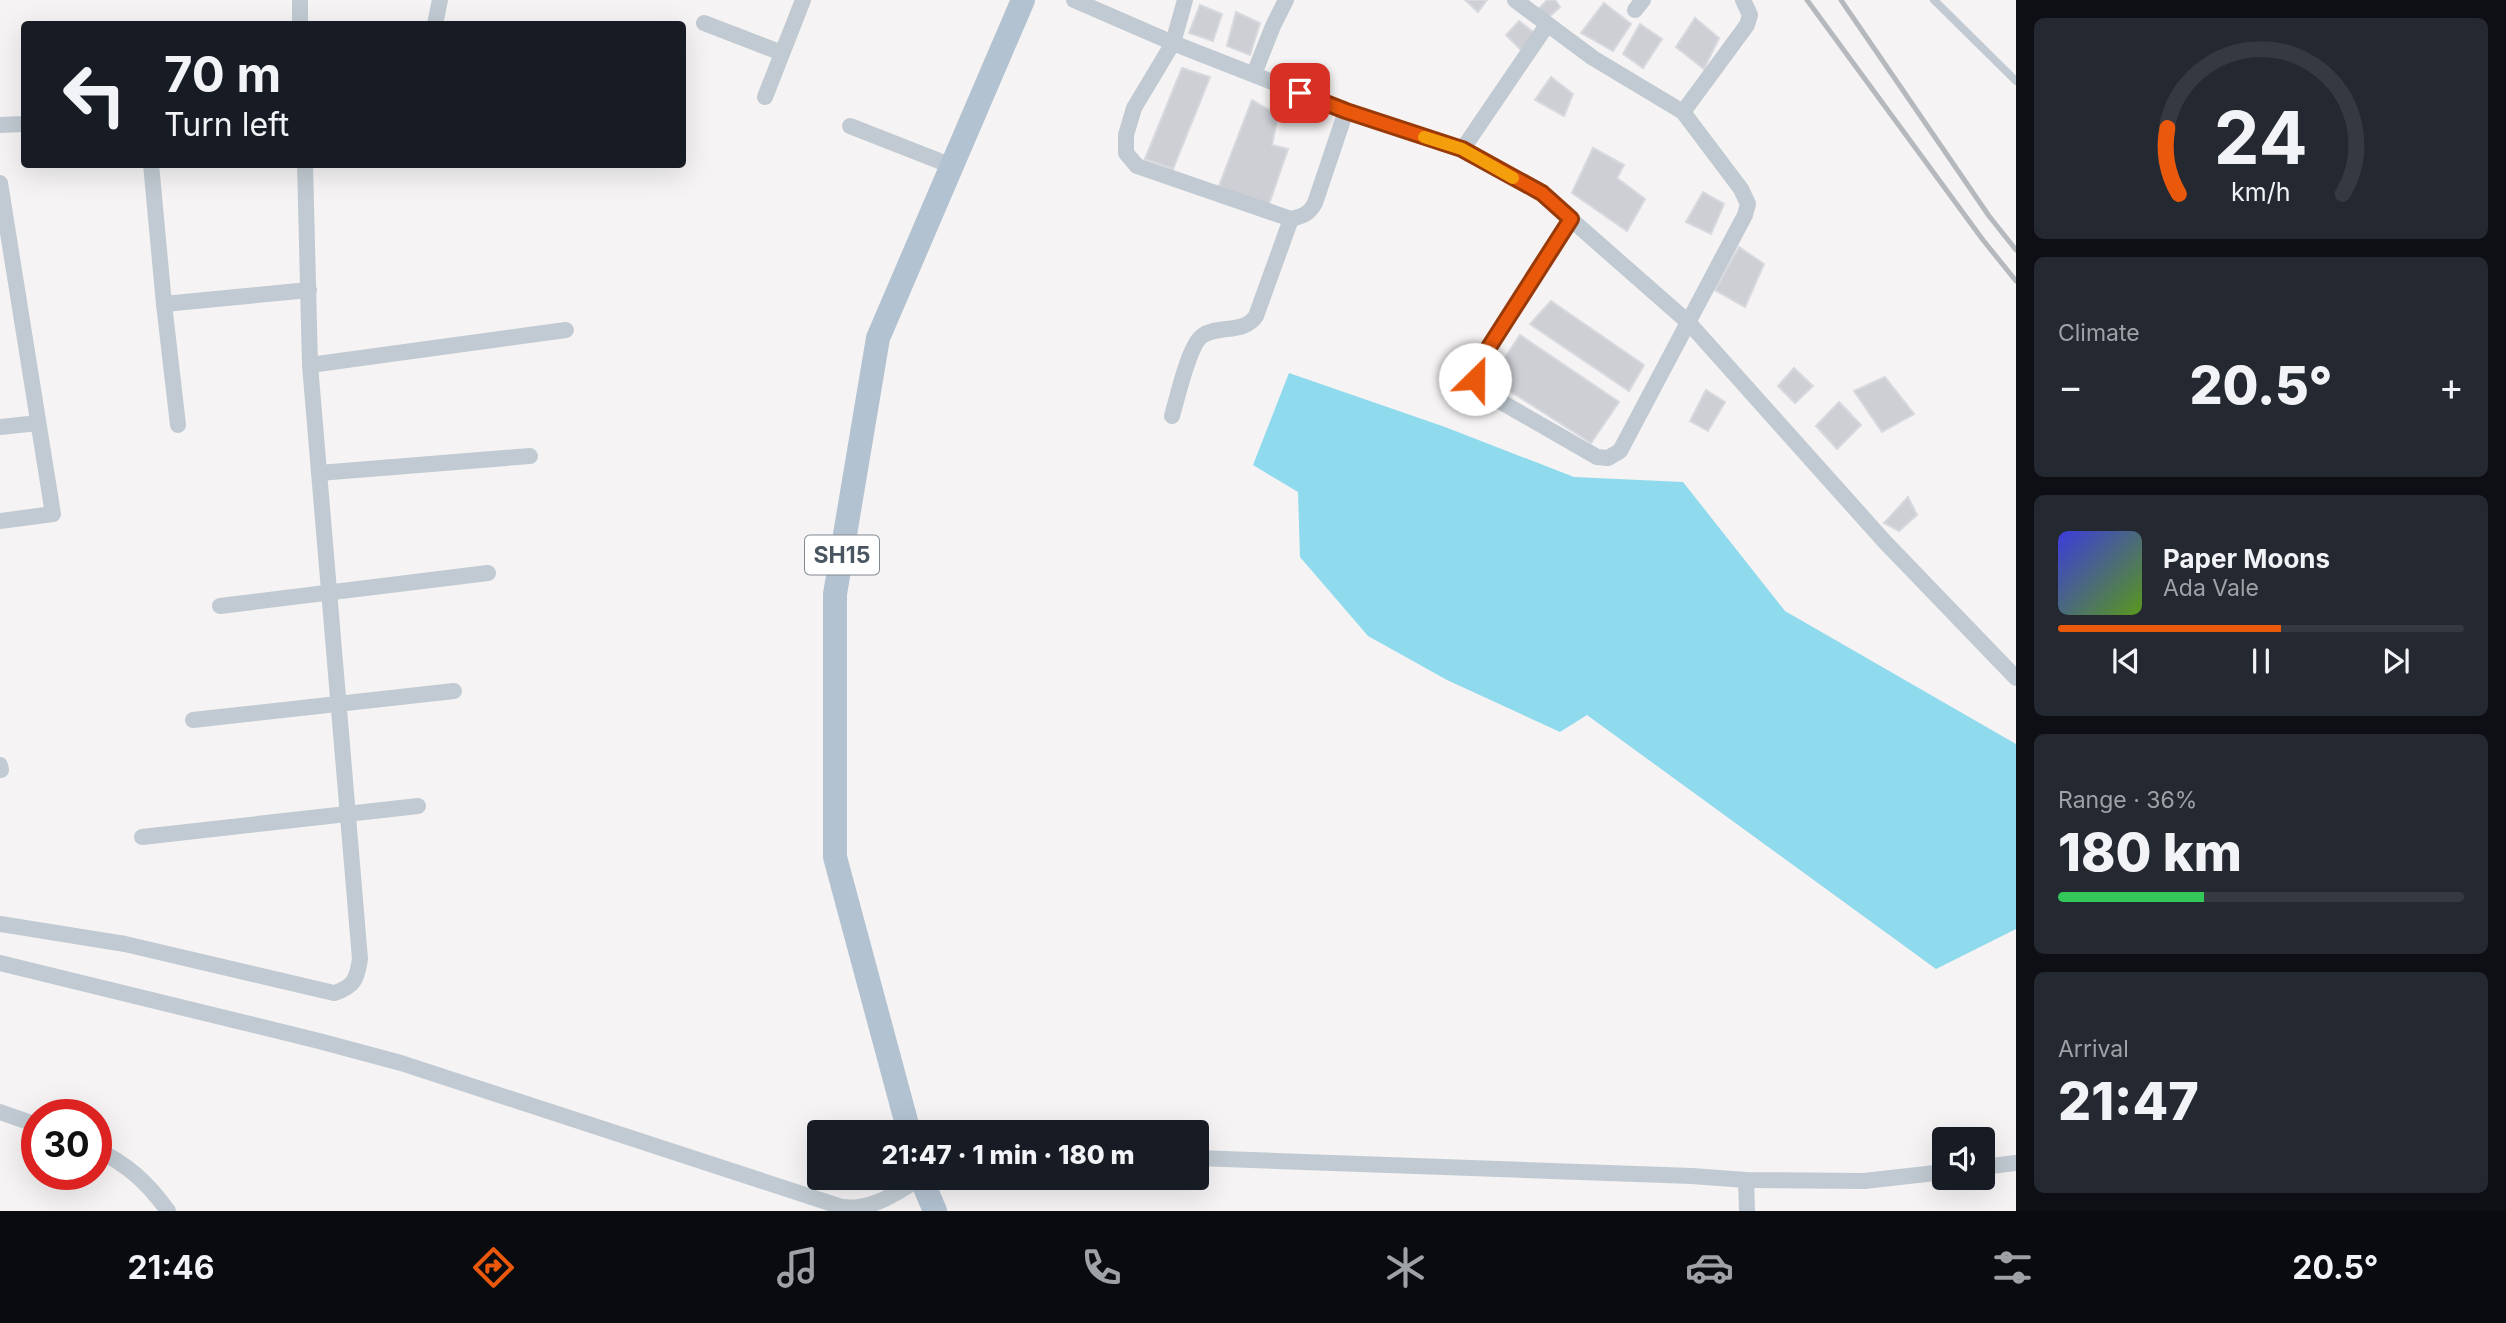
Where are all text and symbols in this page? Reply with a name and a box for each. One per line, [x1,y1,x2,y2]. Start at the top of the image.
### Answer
text: 70 m [164,45,281,104]
icon: left [49,49,140,140]
pin [1270,63,1330,123]
icon: arrive [1281,74,1319,112]
text: 24 [2214,94,2308,183]
text: Turn left [164,105,289,144]
text: km/h [2231,177,2291,207]
text: Climate [2058,319,2140,347]
position arrow [1438,342,1512,416]
text: 20.5° [2189,354,2333,417]
text: − [2058,363,2083,409]
text: + [2439,363,2464,409]
road number: SH15 [805,536,879,575]
text: Paper Moons [2163,543,2330,574]
text: Ada Vale [2163,574,2259,602]
icon: previous [2107,642,2145,680]
icon: pause [2242,642,2280,680]
icon: next [2377,642,2415,680]
text: Range · 36% [2058,786,2197,814]
text: 180 km [2058,821,2242,884]
text: Arrival [2058,1035,2129,1063]
text: 21:47 [2058,1070,2199,1133]
speed limit sign: 30 [21,1099,112,1190]
map controls [1932,1127,1995,1190]
button: sound [1932,1127,1995,1190]
text: 21:47 · 1 min · 180 m [881,1139,1135,1170]
icon: directions [469,1243,518,1292]
icon: music [773,1243,822,1292]
icon: phone [1077,1243,1126,1292]
icon: climate [1381,1243,1430,1292]
icon: car [1685,1243,1734,1292]
icon: filters [1988,1243,2037,1292]
text: 21:46 [127,1248,214,1287]
text: 20.5° [2292,1248,2379,1287]

